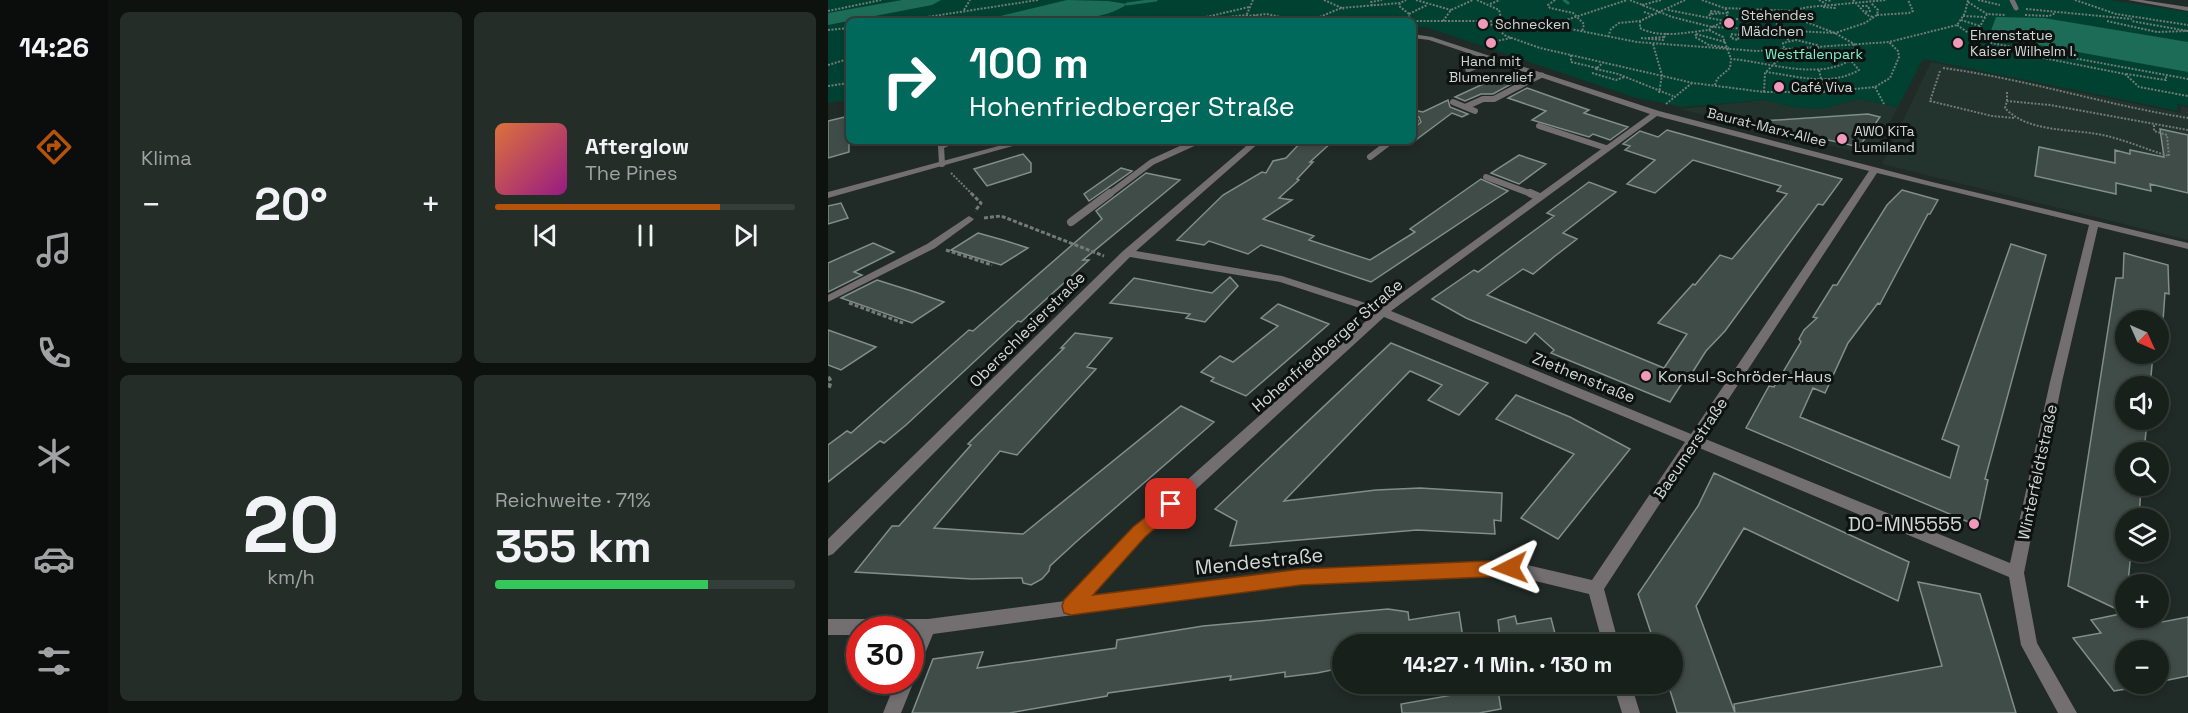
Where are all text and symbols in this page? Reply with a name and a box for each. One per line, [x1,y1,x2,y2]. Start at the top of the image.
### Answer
place label: Stehendes Mädchen [1741,6,1814,40]
place label: Schnecken [1495,15,1570,33]
marker: Stehendes Mädchen [1722,16,1736,30]
marker: Schnecken [1476,17,1490,31]
place label: Ehrenstatue Kaiser Wilhelm I. [1970,26,2076,60]
text: 14:26 [19,30,89,65]
marker: Hand mit Blumenrelief [1484,36,1498,50]
marker: Ehrenstatue Kaiser Wilhelm I. [1951,36,1965,50]
text: 100 m [969,37,1089,90]
icon: right [870,42,948,120]
park label: Westfalenpark [1765,45,1863,63]
place label: Hand mit Blumenrelief [1449,52,1533,86]
place label: Café Viva [1791,78,1853,96]
marker: Café Viva [1772,80,1786,94]
text: Hohenfriedberger Straße [969,89,1295,124]
street label: Baurat-Marx-Allee [1705,103,1829,151]
place label: AWO KiTa Lumiland [1854,122,1915,156]
icon: directions [33,126,75,168]
text: Afterglow [585,132,689,160]
marker: AWO KiTa Lumiland [1835,132,1849,146]
text: Klima [141,145,192,171]
text: The Pines [585,160,678,186]
text: 20° [254,176,328,233]
text: − [141,184,161,226]
text: + [421,184,441,226]
icon: previous [529,219,562,252]
icon: pause [629,219,662,252]
icon: next [729,219,762,252]
icon: music [33,229,75,271]
street label: Oberschlesierstraße [965,267,1090,392]
street label: Hohenfriedberger Straße [1248,274,1407,417]
north arrow [2115,310,2169,364]
map controls [2115,310,2169,694]
icon: phone [33,332,75,374]
street label: Ziethenstraße [1529,347,1638,408]
place label: Konsul-Schröder-Haus [1658,366,1832,387]
marker: Konsul-Schröder-Haus [1639,369,1653,383]
button: sound [2115,376,2169,430]
street label: Baeumerstraße [1649,393,1732,503]
street label: Winterfeldtstraße [2013,402,2062,542]
icon: climate [33,435,75,477]
button: search [2115,442,2169,496]
text: 20 [243,475,339,575]
pin [1145,478,1196,529]
text: Reichweite · 71% [495,487,651,513]
icon: arrive [1154,487,1187,520]
button: layers [2115,508,2169,562]
place label: DO-MN5555 [1848,511,1962,537]
marker: DO-MN5555 [1967,517,1981,531]
text: 355 km [495,518,652,575]
position arrow [1478,536,1542,600]
icon: car [33,538,75,580]
street label: Mendestraße [1194,541,1324,581]
text: km/h [267,564,315,590]
button: + [2115,574,2169,628]
speed limit sign: 30 [846,616,924,694]
icon: filters [33,640,75,682]
button: − [2115,640,2169,694]
text: 14:27 · 1 Min. · 130 m [1403,650,1612,678]

